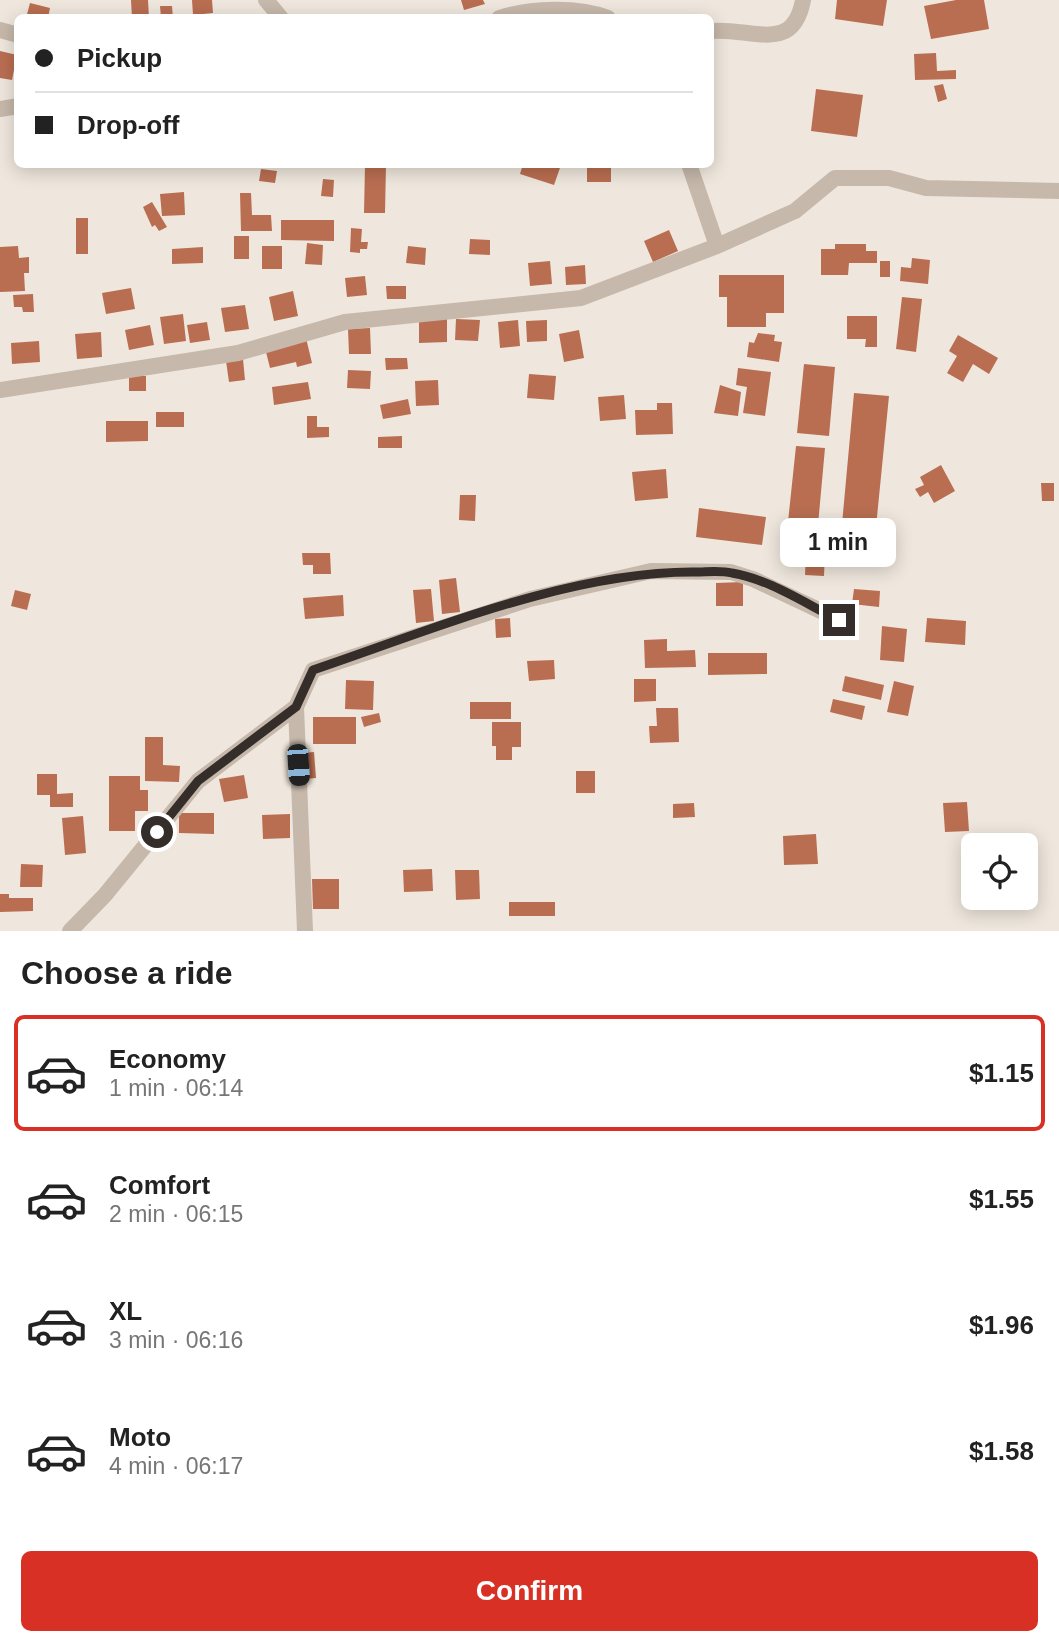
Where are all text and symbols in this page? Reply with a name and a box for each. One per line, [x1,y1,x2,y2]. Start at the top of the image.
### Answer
text: Pickup [77,43,162,73]
text: Drop-off [77,110,180,140]
callout: 1 min [781,518,897,568]
text: 1 min [808,529,868,555]
route end [823,604,855,636]
car [287,743,310,787]
route start [141,816,173,848]
map controls [961,833,1038,910]
button: locate [961,833,1038,910]
text: Choose a ride [21,955,233,991]
icon: car [25,1042,88,1105]
text: Economy [109,1044,226,1074]
text: $1.15 [969,1058,1034,1088]
text: 1 min · 06:14 [109,1075,243,1101]
icon: car [25,1168,88,1231]
text: Comfort [109,1170,210,1200]
text: $1.55 [969,1184,1034,1214]
text: 2 min · 06:15 [109,1201,243,1227]
icon: car [25,1294,88,1357]
text: XL [109,1296,142,1326]
text: $1.96 [969,1310,1034,1340]
text: 3 min · 06:16 [109,1327,243,1353]
icon: car [25,1420,88,1483]
text: Moto [109,1422,171,1452]
text: $1.58 [969,1436,1034,1466]
text: 4 min · 06:17 [109,1453,243,1479]
button: Confirm [21,1551,1038,1631]

